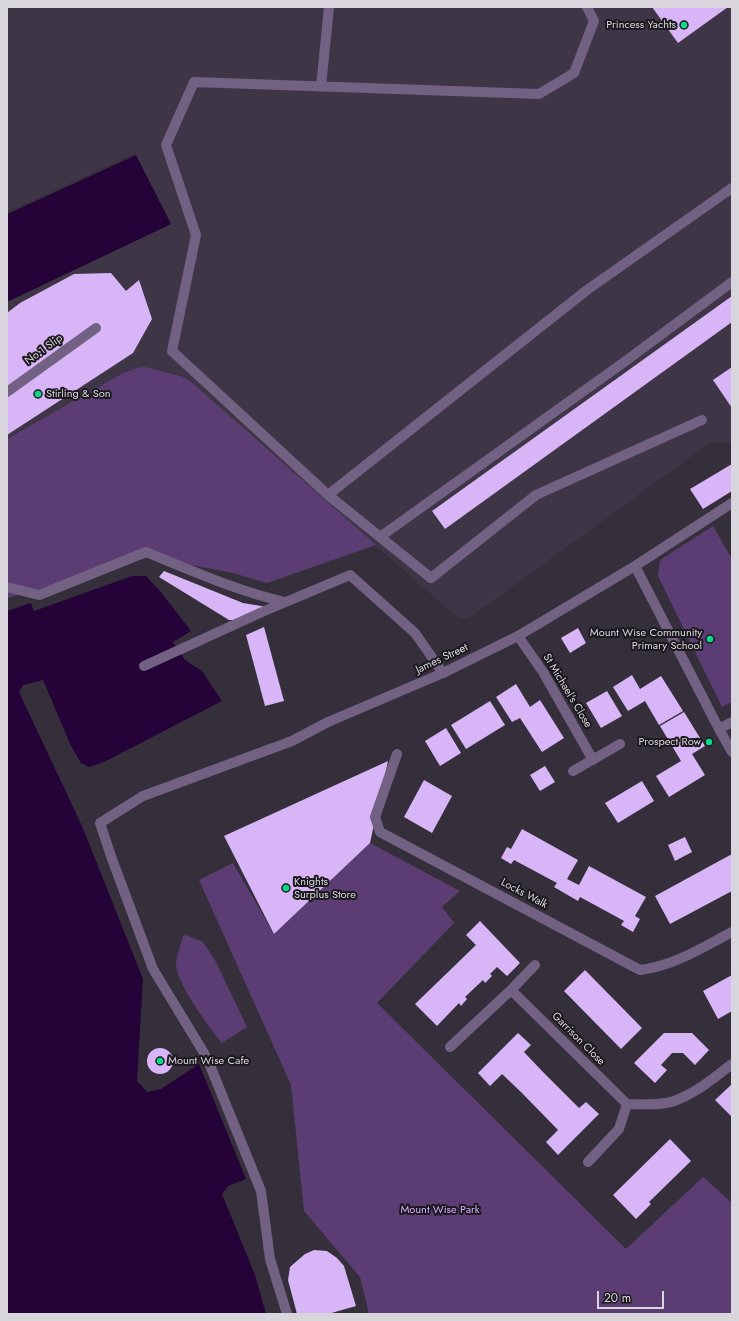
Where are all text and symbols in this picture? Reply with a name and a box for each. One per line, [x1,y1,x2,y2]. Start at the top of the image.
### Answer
place label: Princess Yachts [606,18,676,32]
marker: Princess Yachts [679,20,689,30]
street label: No.1 Slip [23,332,65,368]
place label: Stirling & Son [46,387,111,401]
marker: Stirling & Son [33,389,43,399]
place label: Mount Wise Community Primary School [590,626,702,652]
marker: Mount Wise Community Primary School [705,634,715,644]
street label: James Street [414,641,470,677]
street label: St Michael's Close [540,652,594,730]
place label: Prospect Row [639,735,701,749]
marker: Prospect Row [704,737,714,747]
place label: Knights Surplus Store [294,875,356,901]
street label: Locks Walk [498,876,550,912]
marker: Knights Surplus Store [281,883,291,893]
street label: Garrison Close [549,1010,607,1068]
place label: Mount Wise Cafe [168,1054,249,1068]
marker: Mount Wise Cafe [155,1056,165,1066]
park label: Mount Wise Park [400,1203,480,1217]
scale bar [599,1283,666,1309]
text: 20 m [604,1289,631,1307]

